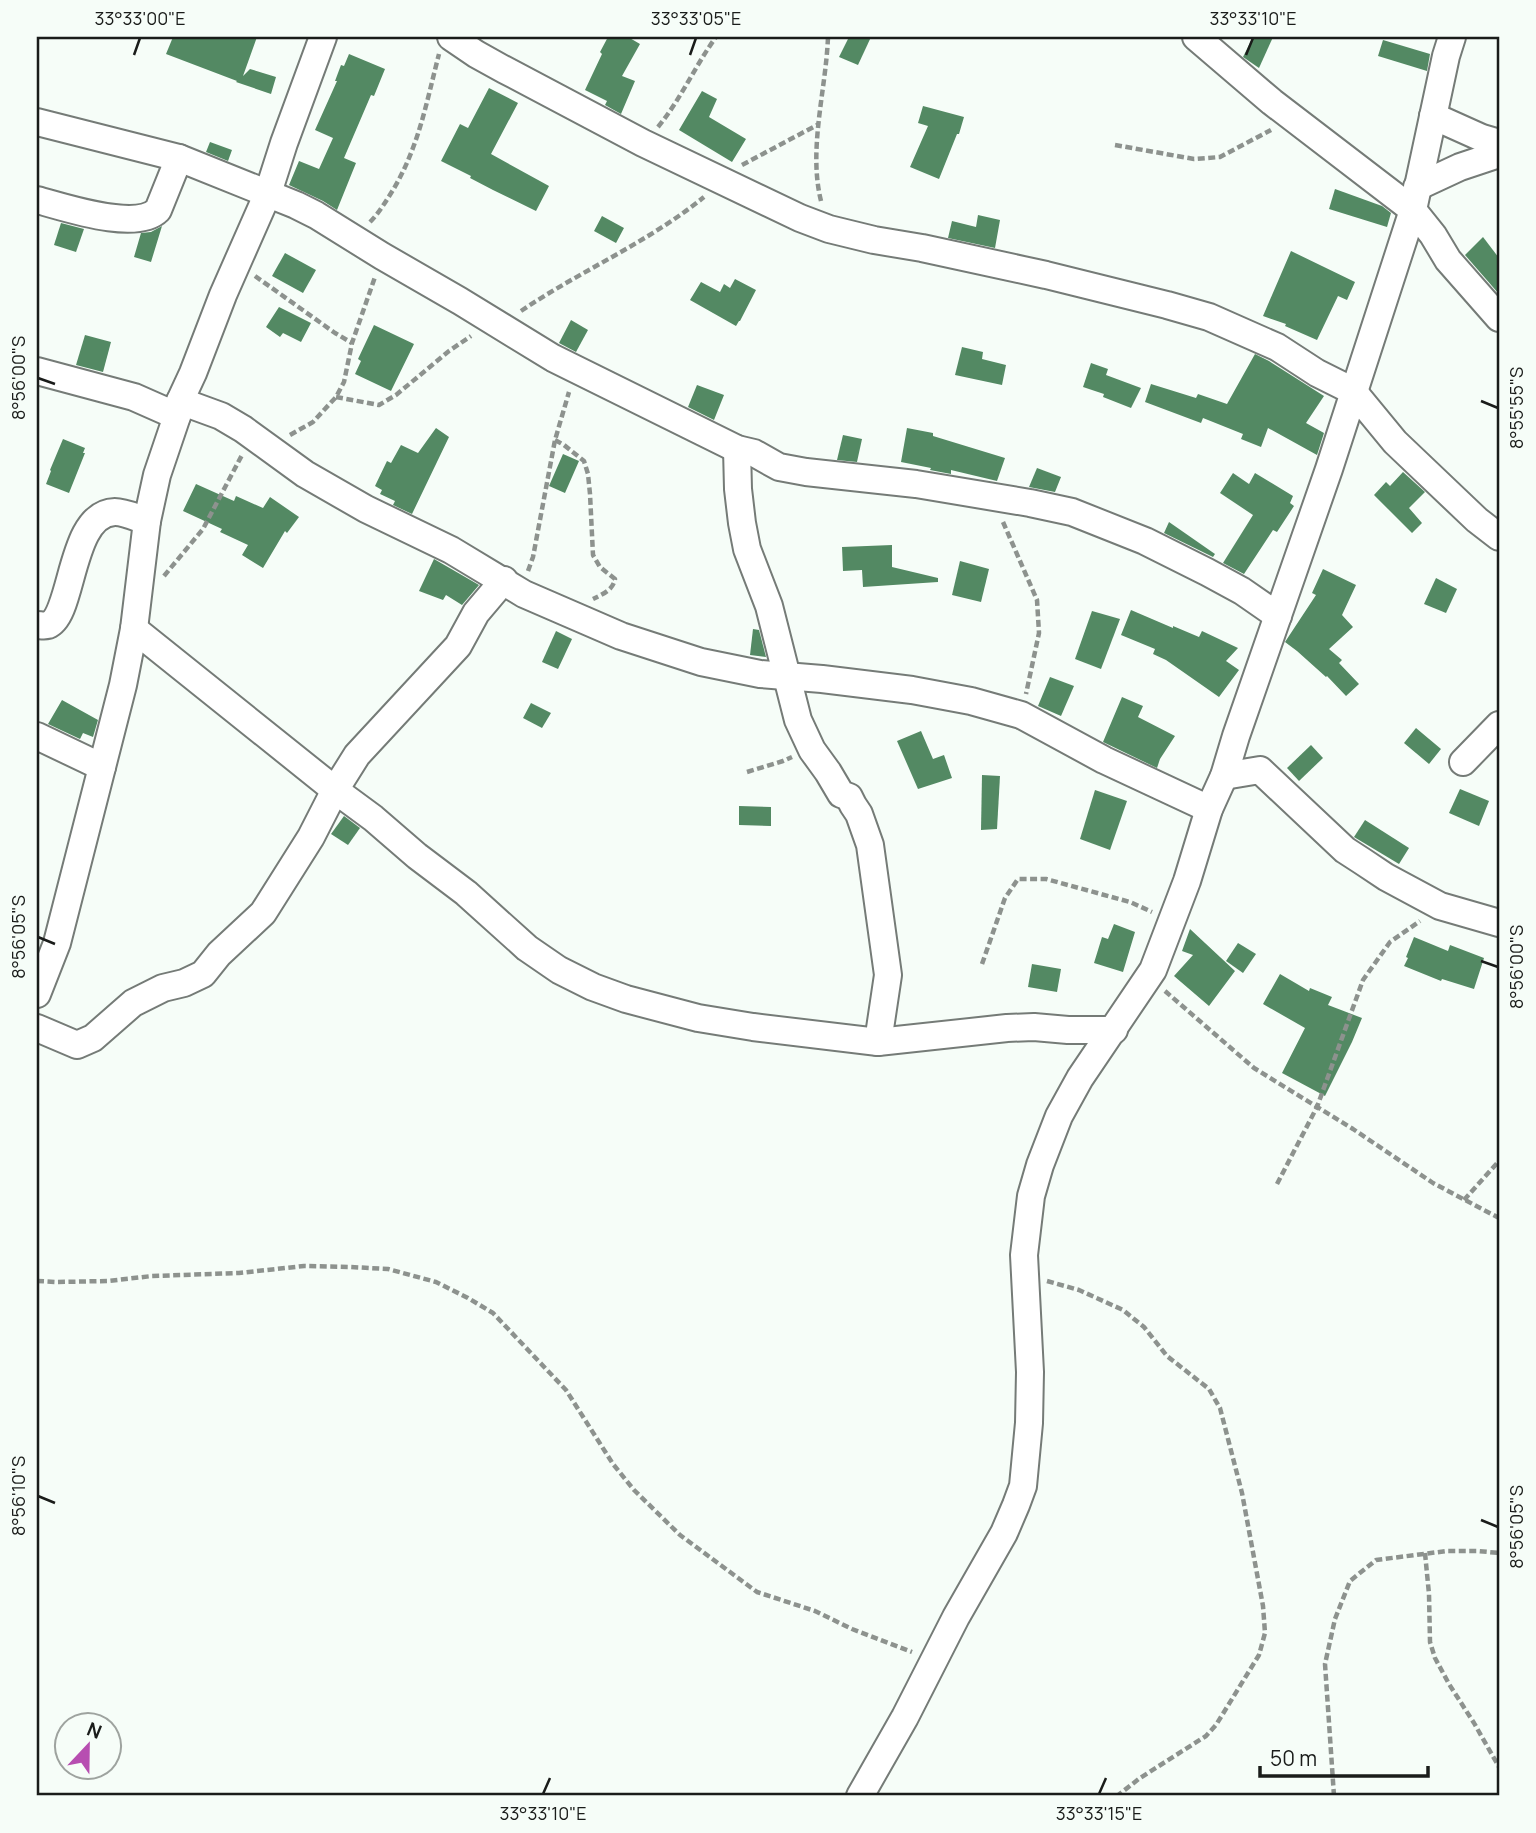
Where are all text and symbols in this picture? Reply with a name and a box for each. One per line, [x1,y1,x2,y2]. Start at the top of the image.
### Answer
text: 33°33'00"E [94,6,186,30]
text: 33°33'05"E [651,6,741,30]
text: 33°33'10"E [1209,6,1297,30]
text: 8°56'00"S [6,336,30,420]
text: 8°55'55"S [1504,367,1528,449]
text: 8°56'05"S [6,895,30,979]
text: 8°56'00"S [1504,925,1528,1009]
text: 8°56'10"S [6,1456,30,1536]
text: 8°56'05"S [1504,1485,1528,1569]
north arrow [52,1710,122,1780]
text: N [83,1716,106,1745]
scale bar [1260,1735,1428,1779]
text: 50 m [1270,1744,1317,1772]
text: 33°33'10"E [499,1801,587,1825]
text: 33°33'15"E [1056,1801,1142,1825]

